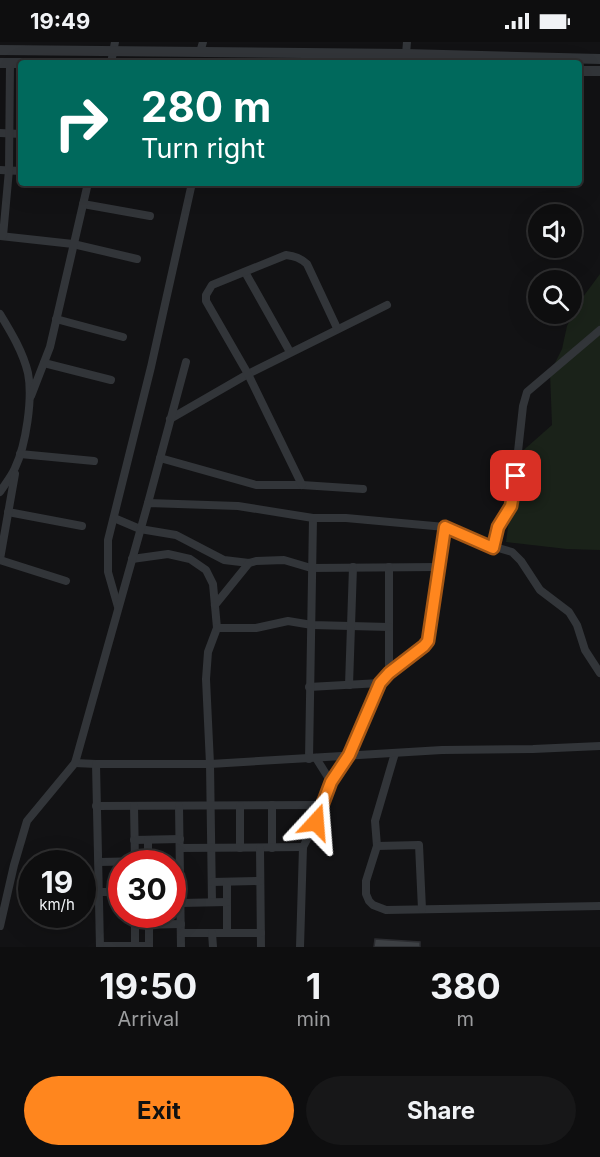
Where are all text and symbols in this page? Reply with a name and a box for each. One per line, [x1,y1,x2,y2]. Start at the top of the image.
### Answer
text: 19:49 [30,8,90,34]
text: 280 m [141,81,271,132]
icon: right [42,84,120,162]
text: Turn right [141,132,265,165]
map controls [528,204,582,324]
button: sound [528,204,582,258]
button: search [528,270,582,324]
pin [490,450,541,501]
icon: arrive [499,459,532,492]
position arrow [284,790,348,854]
speed limit sign: 30 [108,850,186,928]
text: 19 [41,864,73,900]
text: km/h [39,895,75,914]
text: 19:50 [99,964,197,1008]
text: 1 [306,964,321,1008]
text: 380 [430,964,501,1008]
text: Arrival [117,1007,179,1031]
text: min [297,1007,331,1031]
text: m [457,1007,474,1031]
button: Exit [24,1076,294,1145]
button: Share [306,1076,576,1145]

